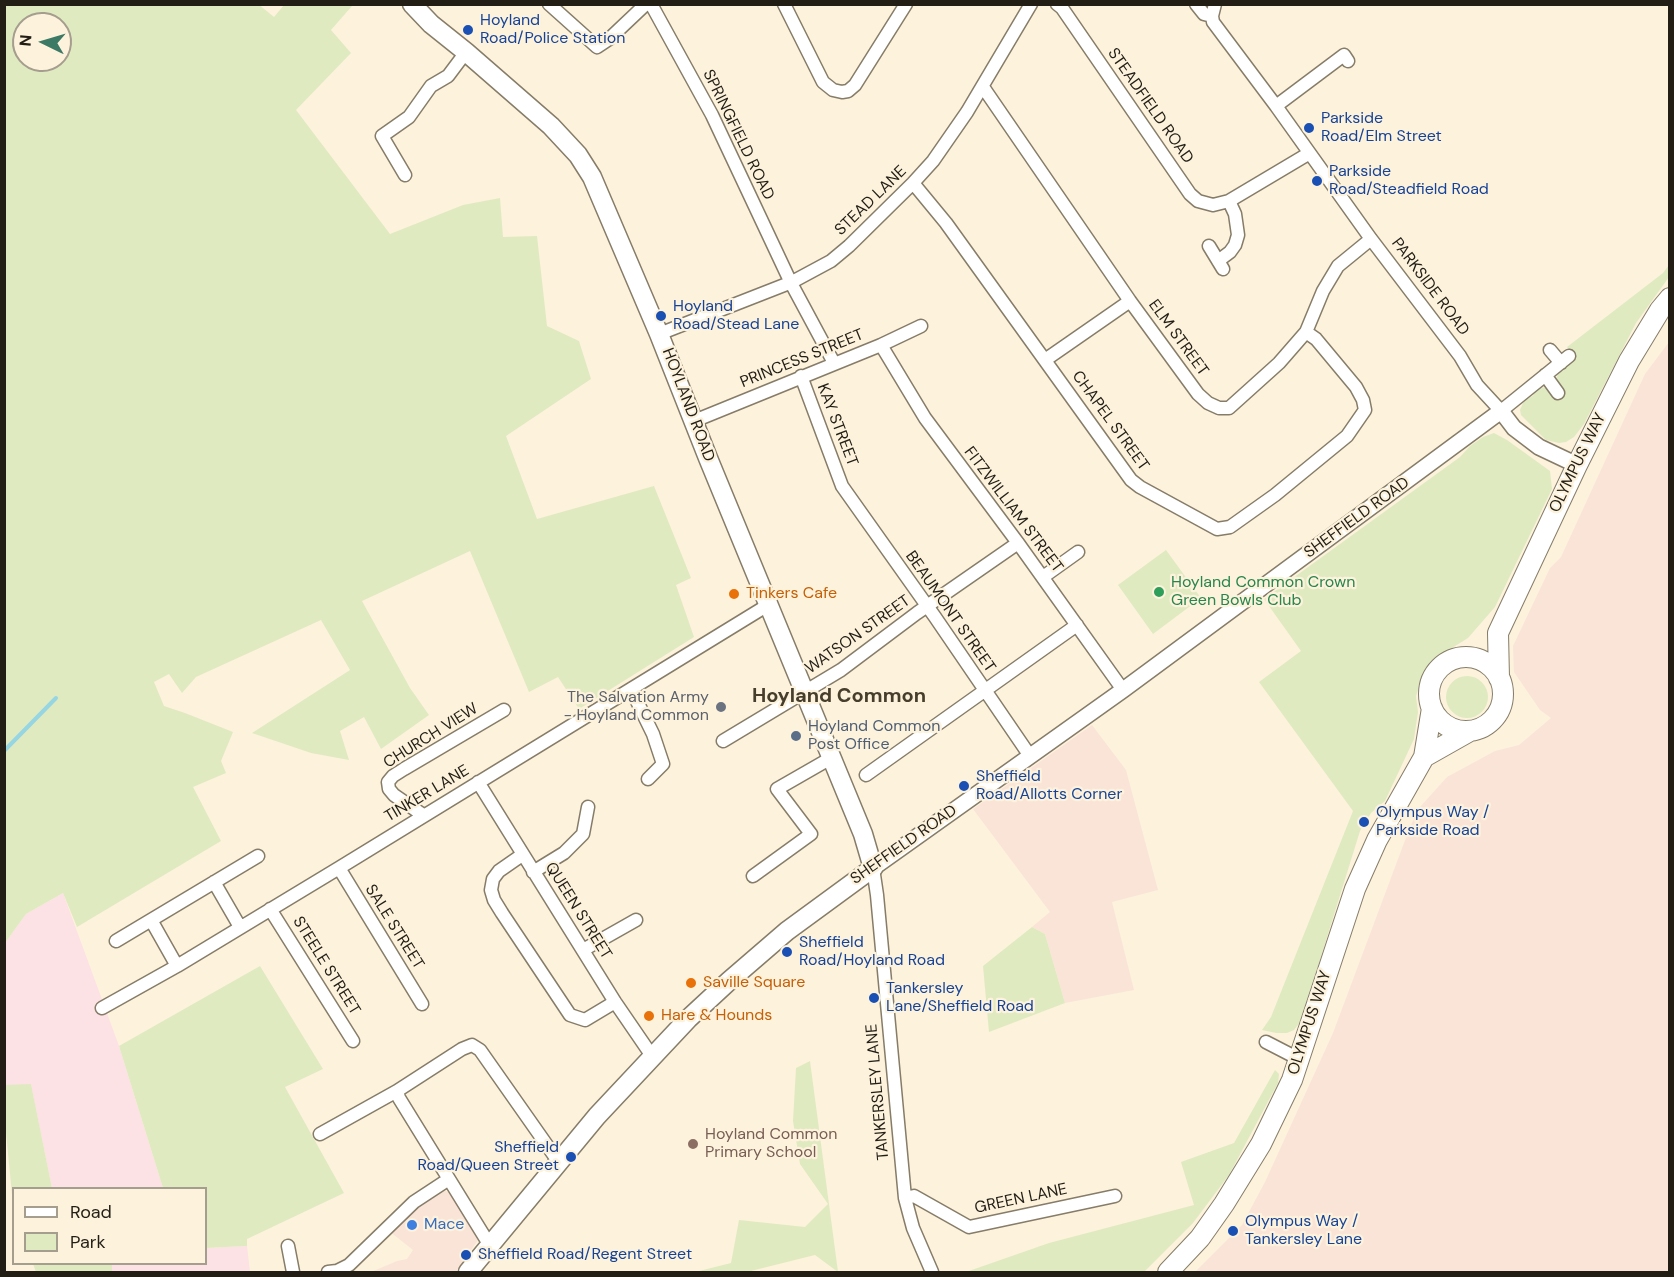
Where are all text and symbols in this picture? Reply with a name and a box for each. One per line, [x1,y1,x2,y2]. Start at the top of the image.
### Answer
place label: Hoyland Road/Police Station [480,11,625,49]
north arrow [12,12,72,72]
marker: Hoyland Road/Police Station [461,23,475,37]
text: N [15,34,37,47]
street label: STEADFIELD ROAD [1103,45,1197,167]
street label: SPRINGFIELD ROAD [698,67,778,203]
place label: Parkside Road/Elm Street [1321,109,1442,147]
marker: Parkside Road/Elm Street [1302,121,1316,135]
street label: STEAD LANE [831,162,911,240]
place label: Parkside Road/Steadfield Road [1329,162,1489,200]
marker: Parkside Road/Steadfield Road [1310,174,1324,188]
street label: PARKSIDE ROAD [1387,234,1473,340]
street label: ELM STREET [1144,296,1212,380]
place label: Hoyland Road/Stead Lane [673,297,799,335]
marker: Hoyland Road/Stead Lane [654,309,668,323]
street label: PRINCESS STREET [737,325,867,393]
street label: HOYLAND ROAD [658,346,718,464]
street label: CHAPEL STREET [1067,367,1153,475]
street label: KAY STREET [812,381,862,469]
street label: OLYMPUS WAY [1546,410,1610,516]
street label: FITZWILLIAM STREET [959,443,1067,577]
street label: SHEFFIELD ROAD [1301,473,1413,563]
street label: BEAUMONT STREET [901,548,999,676]
place label: Hoyland Common Crown Green Bowls Club [1171,573,1355,611]
place label: Tinkers Cafe [746,584,837,604]
marker: Hoyland Common Crown Green Bowls Club [1152,585,1166,599]
marker: Tinkers Cafe [727,587,741,601]
street label: WATSON STREET [802,592,914,678]
district label: Hoyland Common [752,685,926,709]
place label: The Salvation Army - Hoyland Common [564,688,709,726]
street label: CHURCH VIEW [380,699,482,773]
marker: The Salvation Army - Hoyland Common [714,700,728,714]
place label: Hoyland Common Post Office [808,717,941,755]
marker: Hoyland Common Post Office [789,729,803,743]
street label: TINKER LANE [381,761,473,827]
place label: Sheffield Road/Allotts Corner [976,767,1122,805]
marker: Sheffield Road/Allotts Corner [957,779,971,793]
street label: SHEFFIELD ROAD [847,801,961,889]
place label: Olympus Way / Parkside Road [1376,803,1489,841]
marker: Olympus Way / Parkside Road [1357,815,1371,829]
street label: QUEEN STREET [541,859,615,963]
street label: SALE STREET [360,881,428,973]
street label: STEELE STREET [288,913,364,1019]
place label: Sheffield Road/Hoyland Road [799,933,945,971]
marker: Sheffield Road/Hoyland Road [780,945,794,959]
street label: OLYMPUS WAY [1284,969,1336,1077]
place label: Saville Square [703,973,805,993]
marker: Saville Square [684,976,698,990]
place label: Tankersley Lane/Sheffield Road [886,979,1034,1017]
marker: Tankersley Lane/Sheffield Road [867,991,881,1005]
place label: Hare & Hounds [661,1006,772,1026]
marker: Hare & Hounds [642,1009,656,1023]
street label: TANKERSLEY LANE [862,1023,894,1161]
place label: Hoyland Common Primary School [705,1125,838,1163]
marker: Hoyland Common Primary School [686,1137,700,1151]
place label: Sheffield Road/Queen Street [417,1138,559,1176]
marker: Sheffield Road/Queen Street [564,1150,578,1164]
street label: GREEN LANE [973,1180,1069,1218]
legend [12,1187,207,1265]
text: Road [70,1200,112,1224]
place label: Olympus Way / Tankersley Lane [1245,1212,1362,1250]
place label: Mace [424,1215,464,1235]
marker: Mace [405,1218,419,1232]
marker: Olympus Way / Tankersley Lane [1226,1224,1240,1238]
text: Park [70,1230,106,1254]
place label: Sheffield Road/Regent Street [478,1245,692,1265]
marker: Sheffield Road/Regent Street [459,1248,473,1262]

